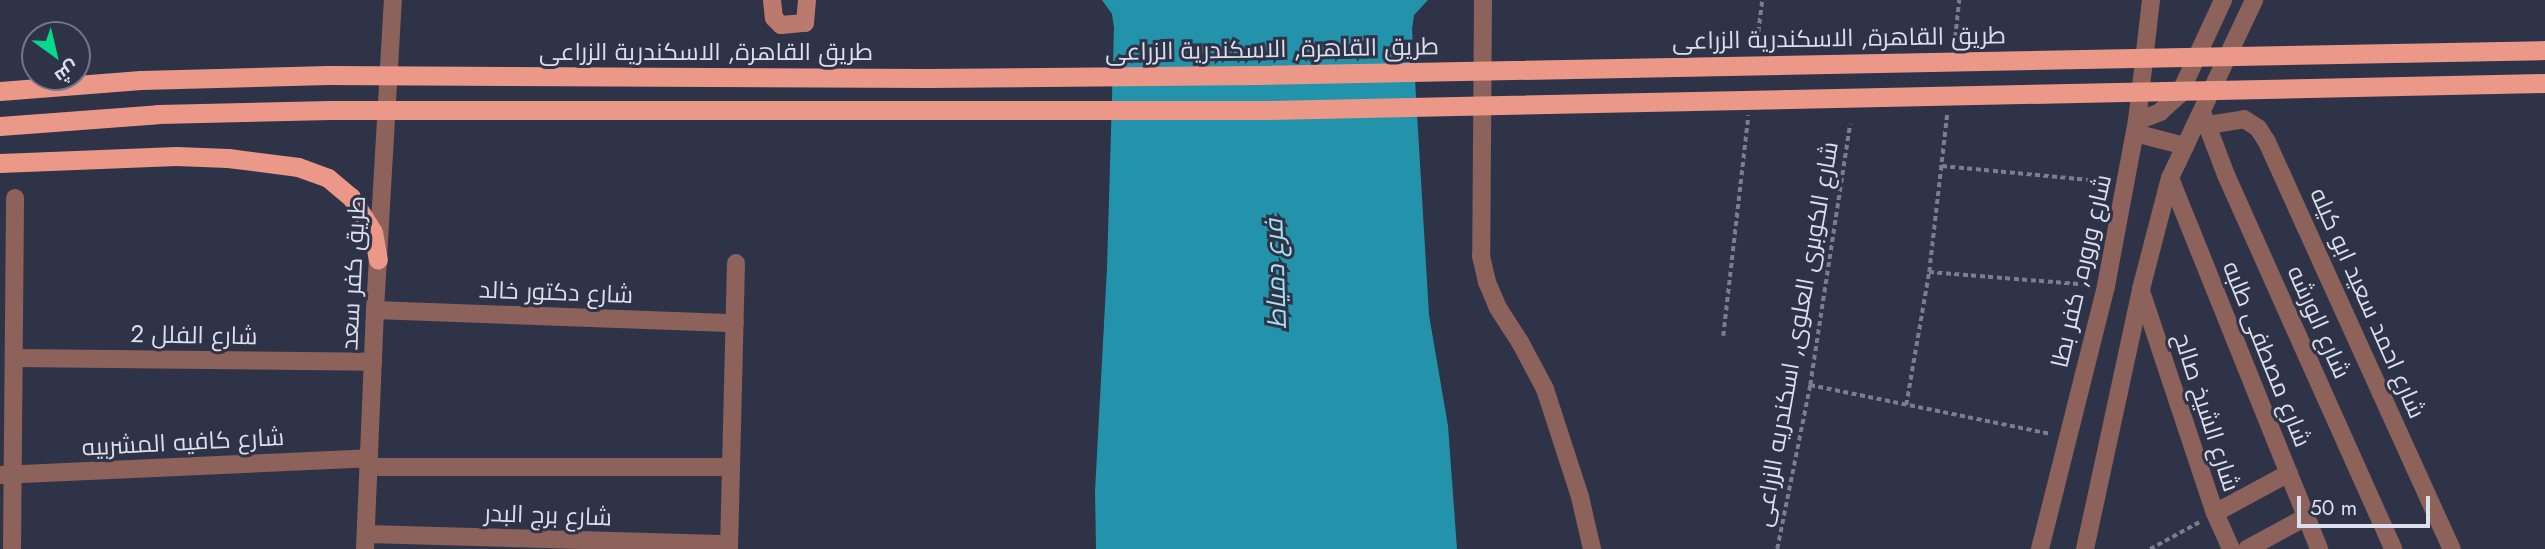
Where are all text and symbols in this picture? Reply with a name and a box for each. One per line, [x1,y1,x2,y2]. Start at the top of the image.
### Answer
north arrow [21,21,91,91]
street label: طريق القاهرة, الاسكندرية الزراعى [1672,21,2006,55]
street label: طريق القاهرة, الاسكندرية الزراعى [1105,32,1439,66]
street label: طريق القاهرة, الاسكندرية الزراعى [539,38,873,66]
text: ش [49,54,85,90]
street label: شارع الكوبرى العلوى, اسكندريه الزراعى [1748,139,1844,529]
street label: شارع وروره, كفر بطا [2045,172,2117,370]
street label: شارع احمد سعيد ابو كيله [2304,183,2432,423]
street label: طريق كفر سعد [335,195,371,351]
water label: فرع دمياط [1258,218,1294,330]
street label: شارع مصطفى طلبه [2217,257,2317,451]
street label: شارع الورشه [2281,261,2357,383]
street label: شارع دكتور خالد [478,275,634,309]
street label: شارع الفلل 2 [130,319,258,351]
street label: شارع الشيخ صالح [2168,329,2246,495]
street label: شارع كافيه المشربيه [81,422,285,462]
scale bar [2300,482,2433,526]
text: 50 m [2310,493,2357,523]
street label: شارع برج البدر [484,498,612,532]

